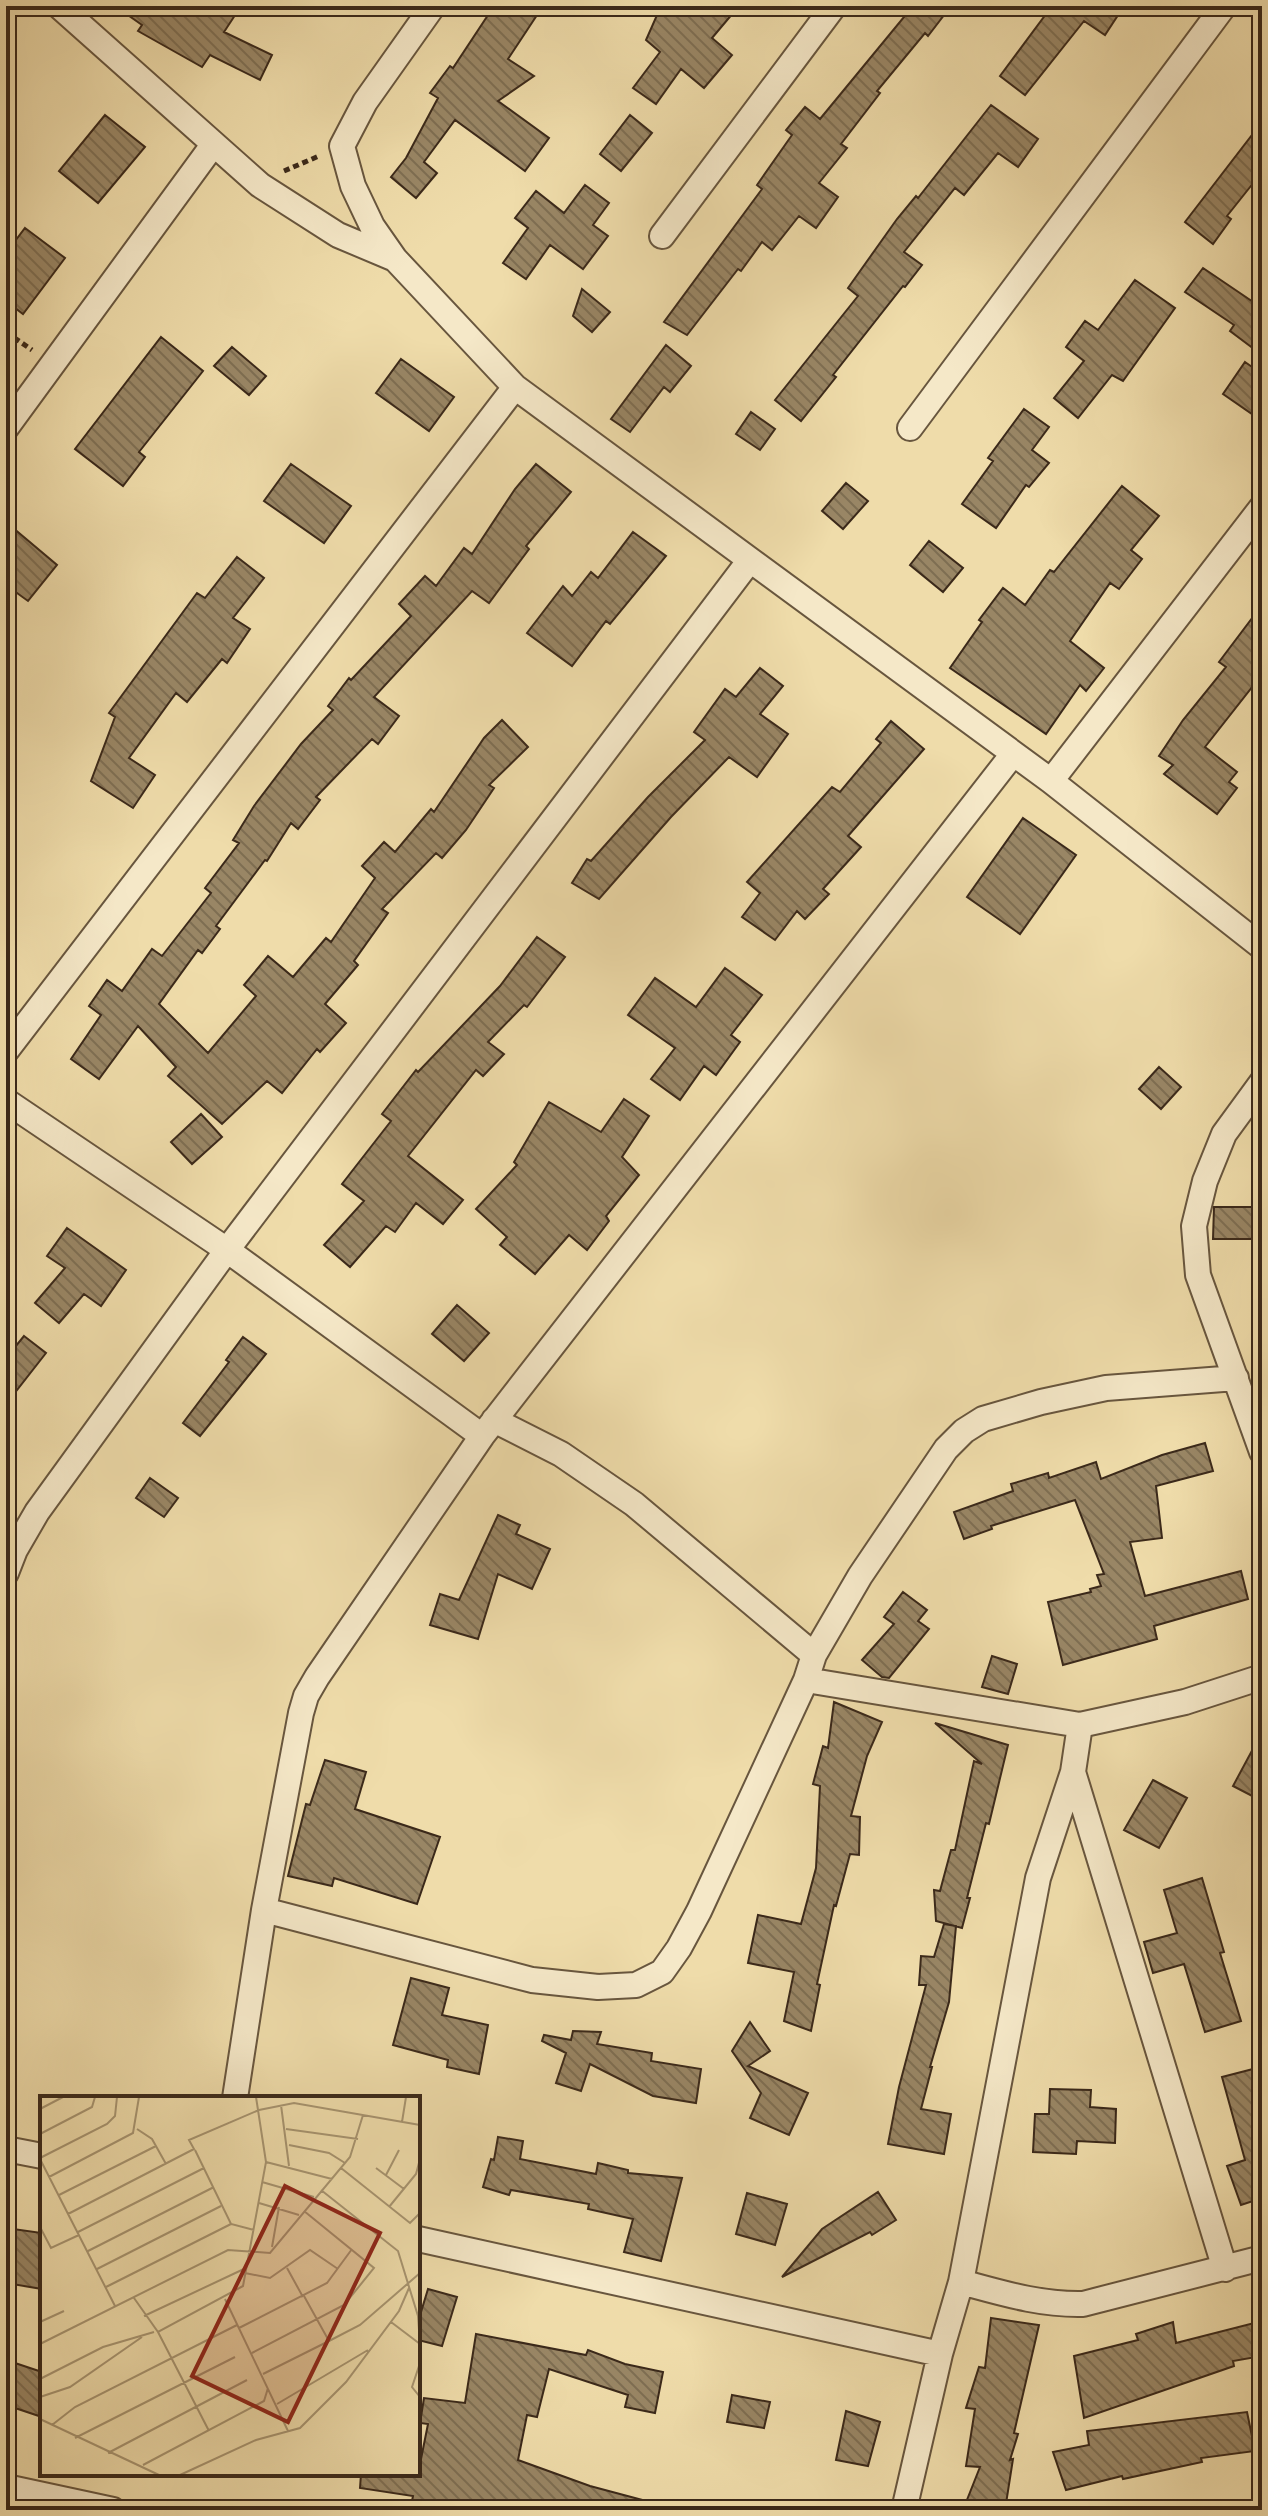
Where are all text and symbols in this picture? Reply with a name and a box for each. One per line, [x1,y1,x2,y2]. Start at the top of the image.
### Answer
inset map [40,2096,420,2476]

